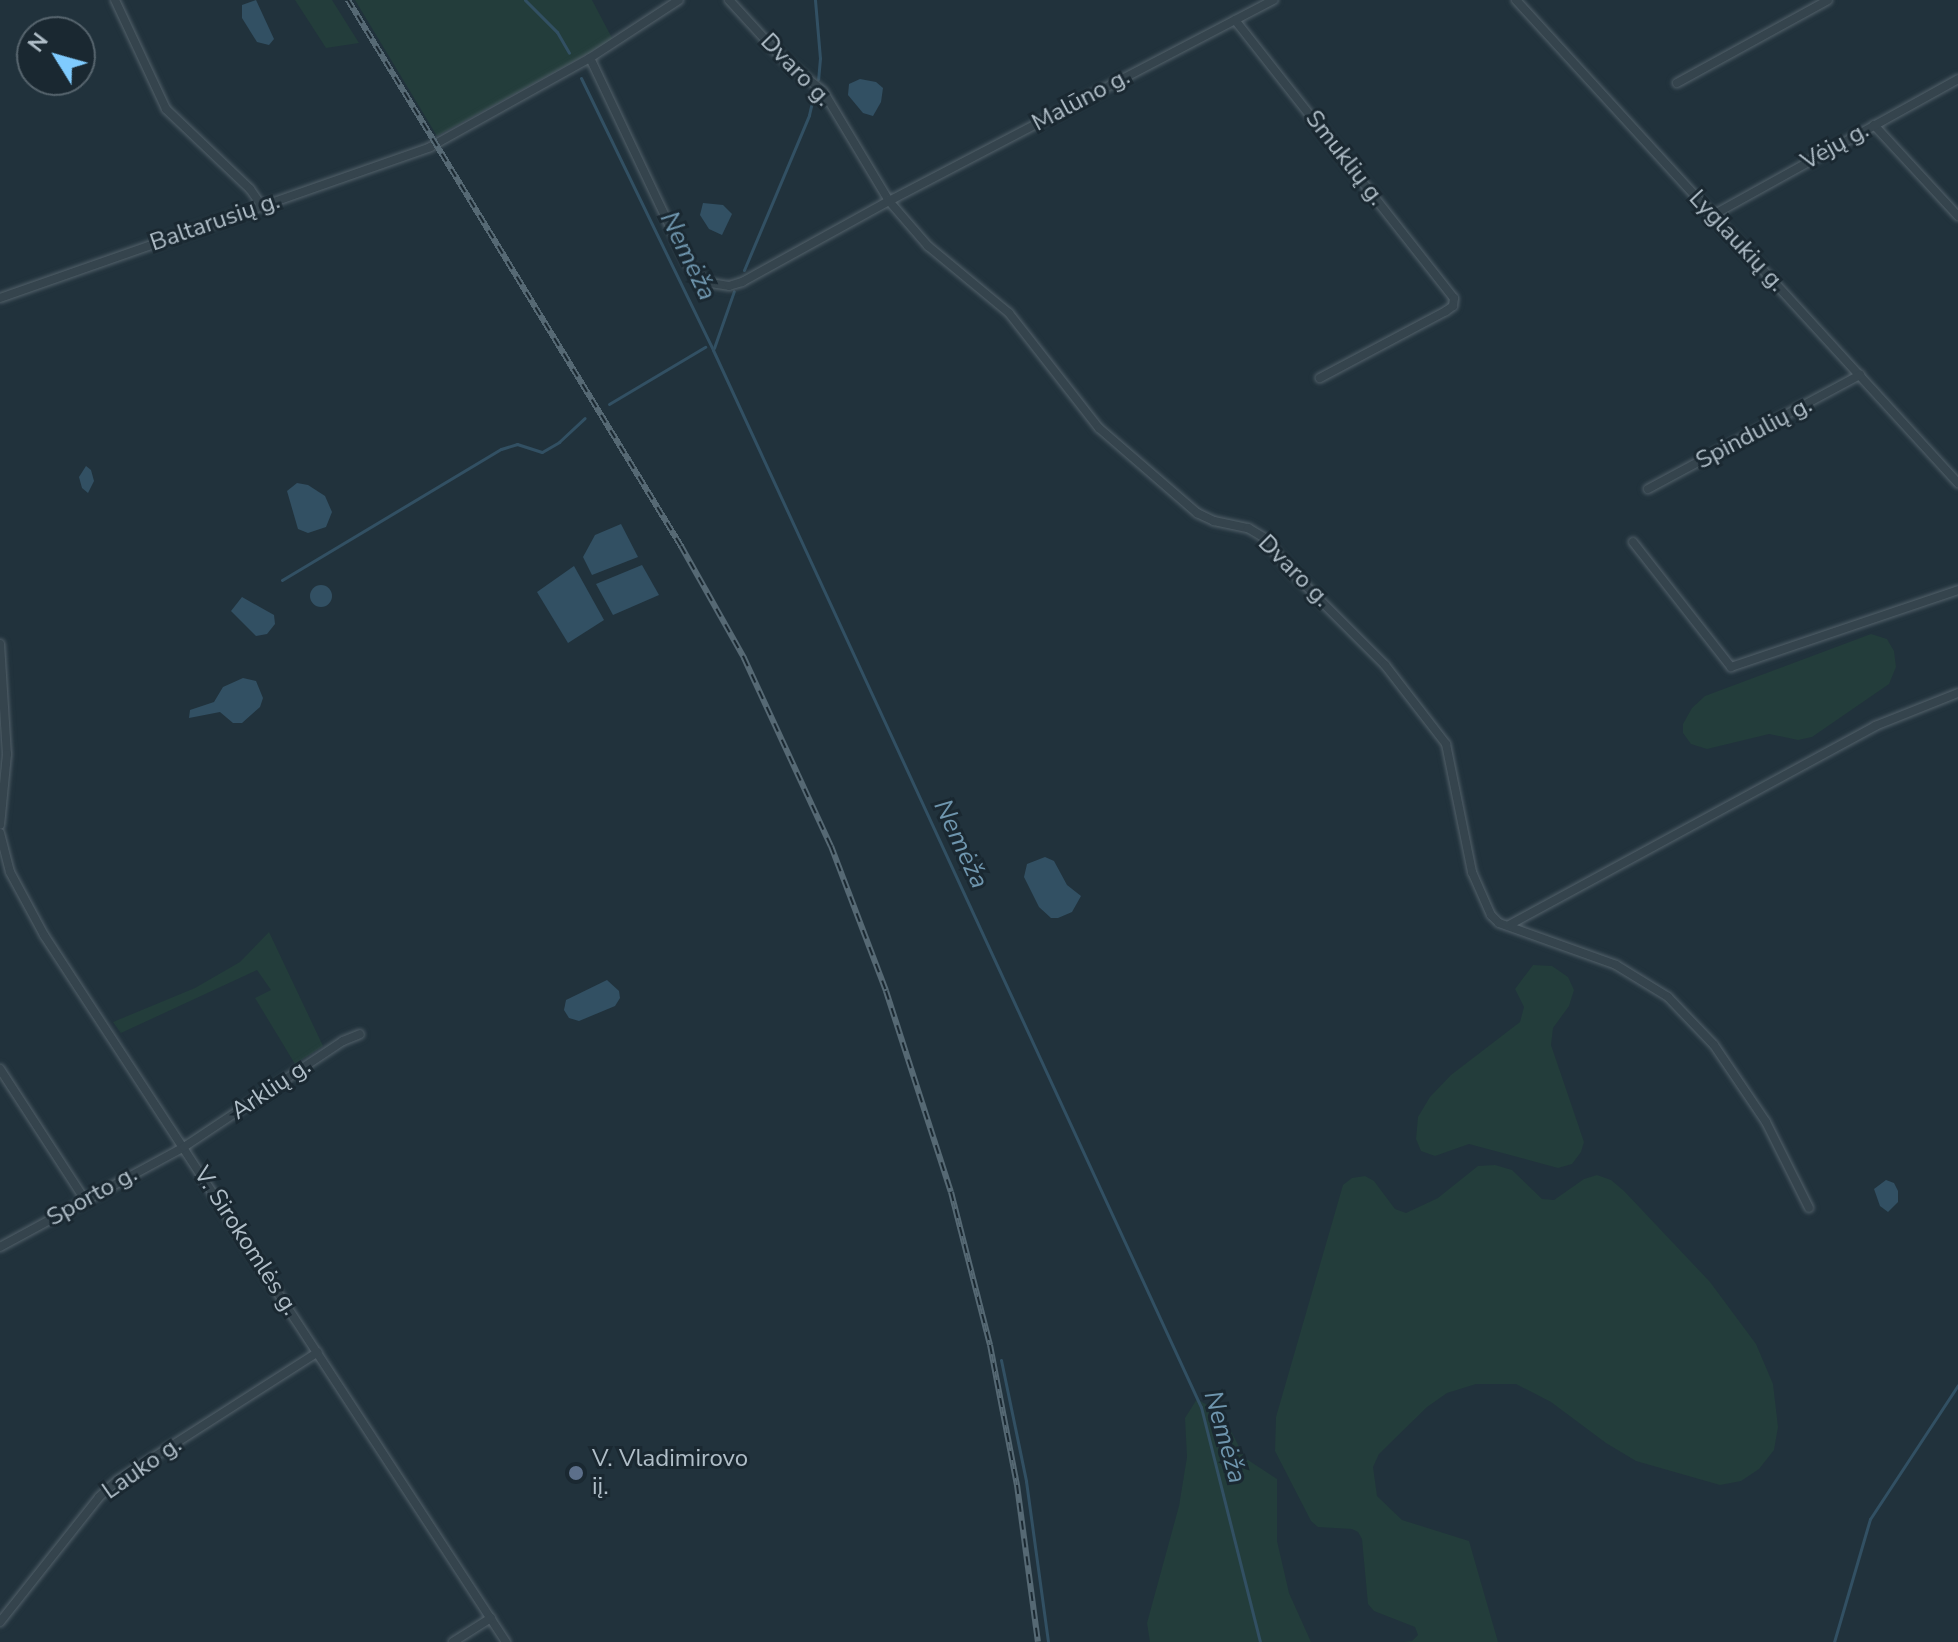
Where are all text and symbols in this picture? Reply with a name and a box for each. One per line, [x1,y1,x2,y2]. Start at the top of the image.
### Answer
north arrow [16,16,96,96]
text: N [21,27,55,58]
street label: Dvaro g. [754,28,838,112]
street label: Malūno g. [1027,62,1135,138]
street label: Smuklių g. [1299,105,1391,211]
street label: Vėjų g. [1796,116,1874,176]
street label: Lyglaukių g. [1683,184,1791,298]
street label: Baltarusių g. [146,186,284,258]
water label: Nemėža [653,207,723,305]
street label: Spindulių g. [1691,390,1817,476]
street label: Dvaro g. [1252,529,1336,613]
water label: Nemėža [927,794,995,894]
street label: Arklių g. [226,1052,316,1126]
street label: Sporto g. [42,1159,142,1233]
street label: V. Sirokomlės g. [187,1161,305,1321]
water label: Nemėža [1197,1387,1253,1487]
street label: Lauko g. [97,1430,187,1506]
place label: V. Vladimirovo iį. [592,1445,748,1501]
marker: V. Vladimirovo iį. [567,1464,585,1482]

